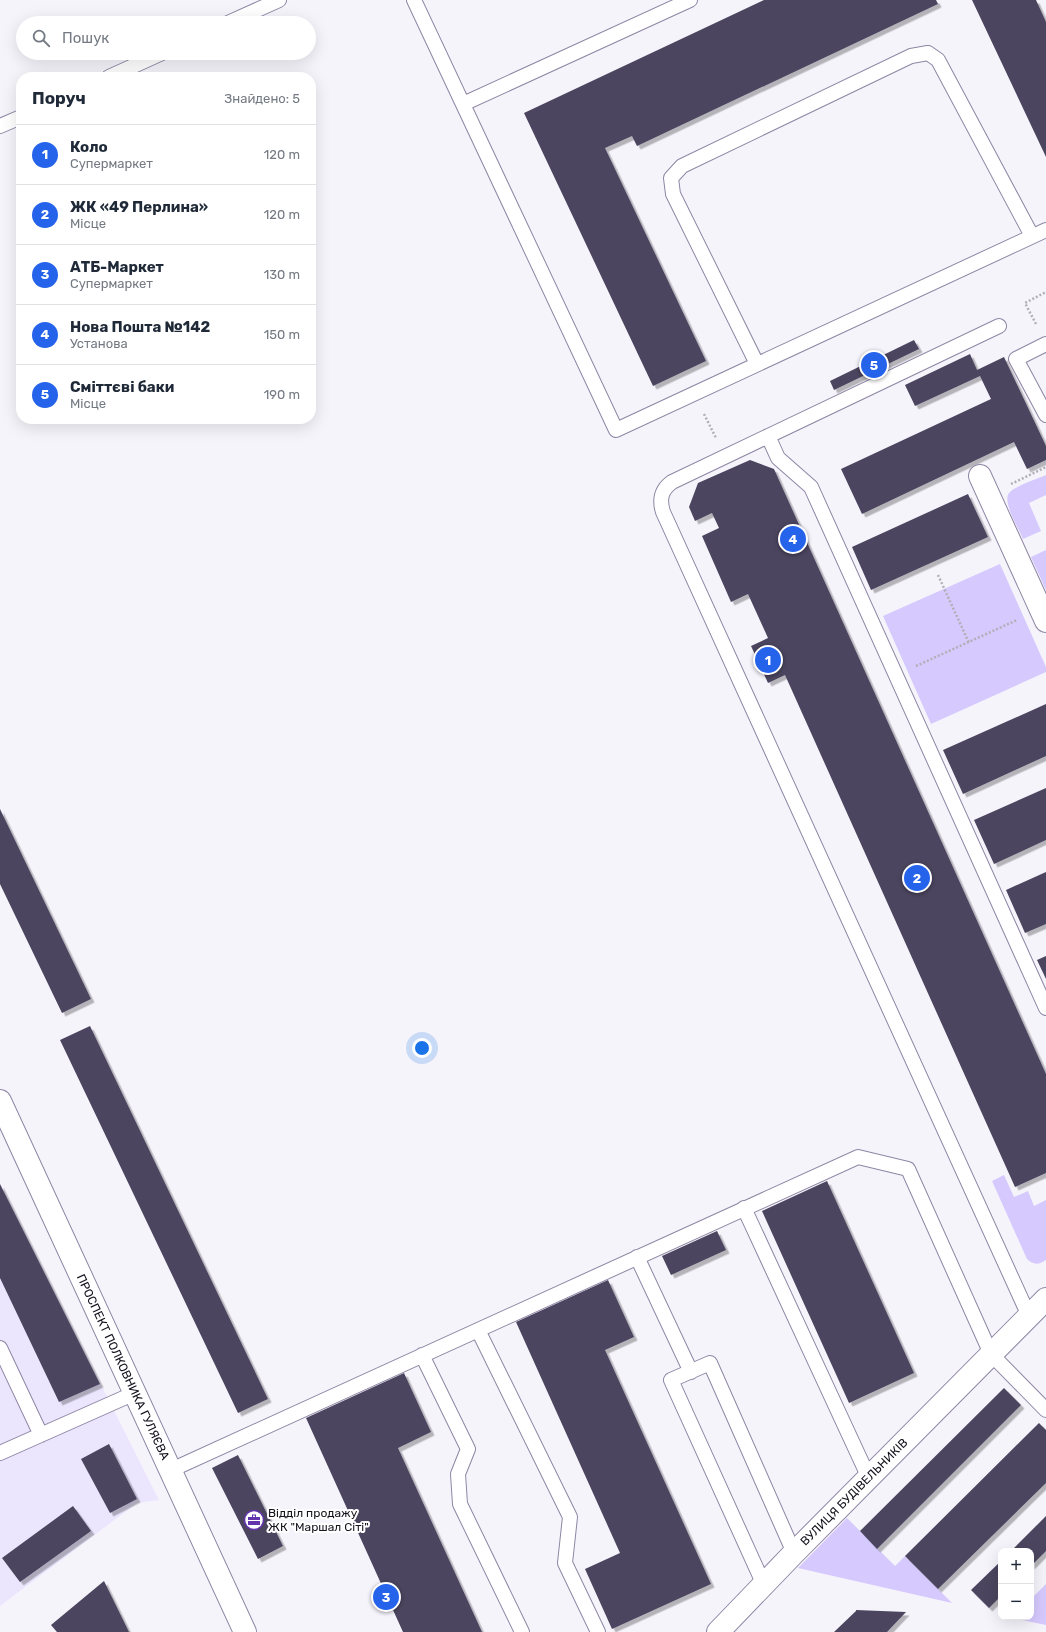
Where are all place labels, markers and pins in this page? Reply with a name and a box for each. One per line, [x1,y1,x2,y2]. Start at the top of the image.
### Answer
pin: 5 [861,350,887,380]
pin: 4 [780,524,806,554]
pin: 1 [755,645,781,675]
pin: 2 [904,863,930,893]
place label: Відділ продажу ЖК "Маршал Сіті" [268,1506,369,1534]
office icon: Відділ продажу ЖК "Маршал Сіті" [243,1509,265,1531]
pin: 3 [373,1582,399,1612]

